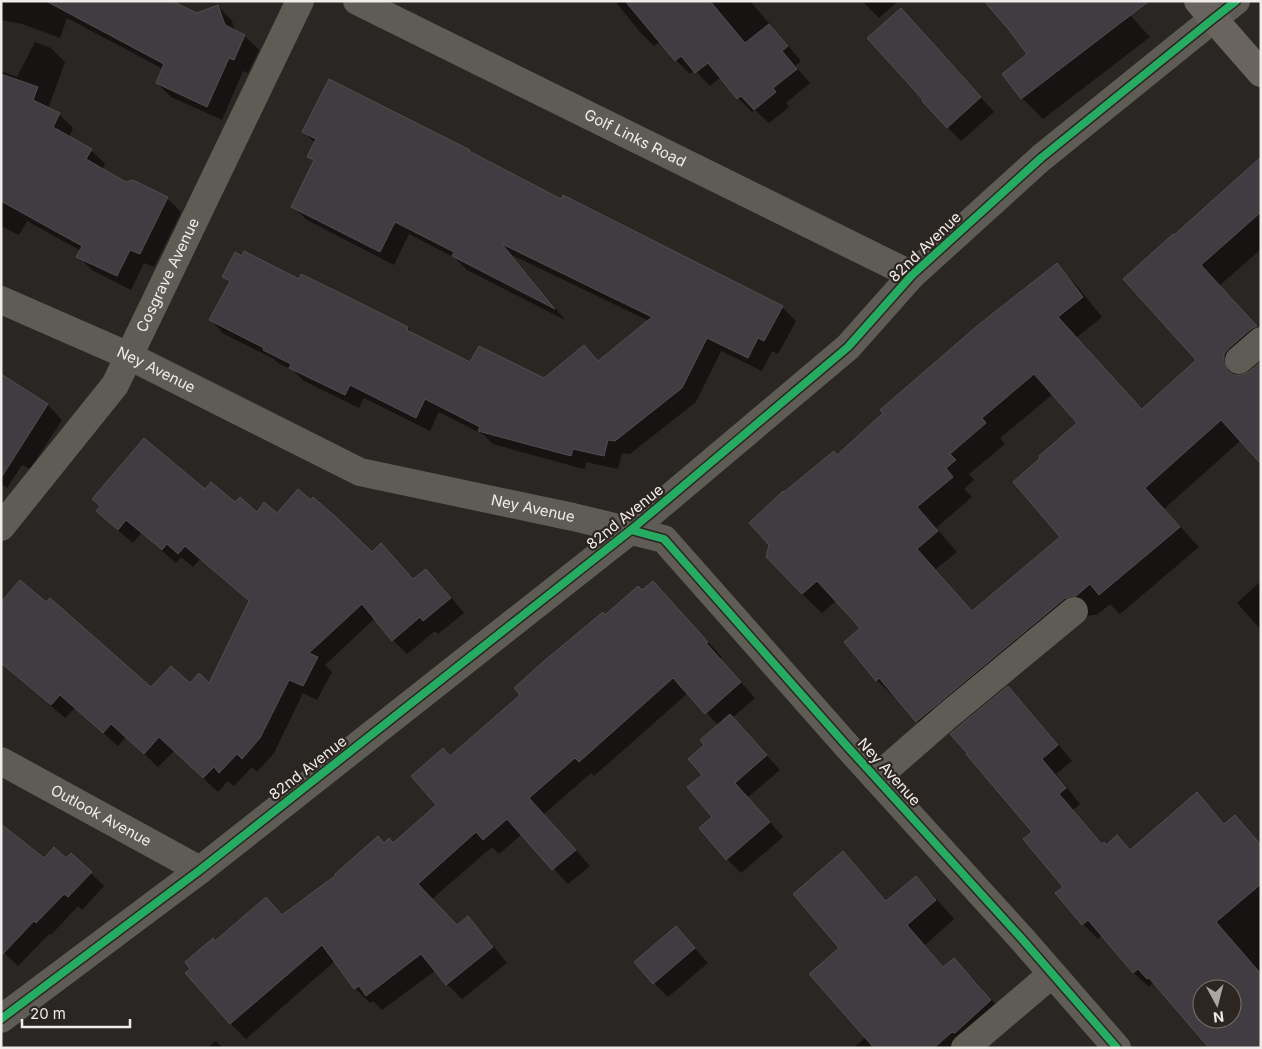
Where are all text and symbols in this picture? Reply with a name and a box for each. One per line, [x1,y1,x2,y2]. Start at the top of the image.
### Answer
street label: Golf Links Road [581,105,689,171]
street label: 82nd Avenue [884,207,965,286]
street label: Cosgrave Avenue [132,215,203,335]
street label: Ney Avenue [114,342,199,397]
street label: 82nd Avenue [582,480,667,553]
street label: Ney Avenue [489,490,577,526]
street label: 82nd Avenue [265,731,350,804]
street label: Ney Avenue [854,734,925,810]
street label: Outlook Avenue [47,780,155,851]
north arrow [1192,979,1242,1029]
scale bar [22,996,130,1028]
text: 20 m [30,1004,66,1023]
text: N [1212,1008,1225,1026]

